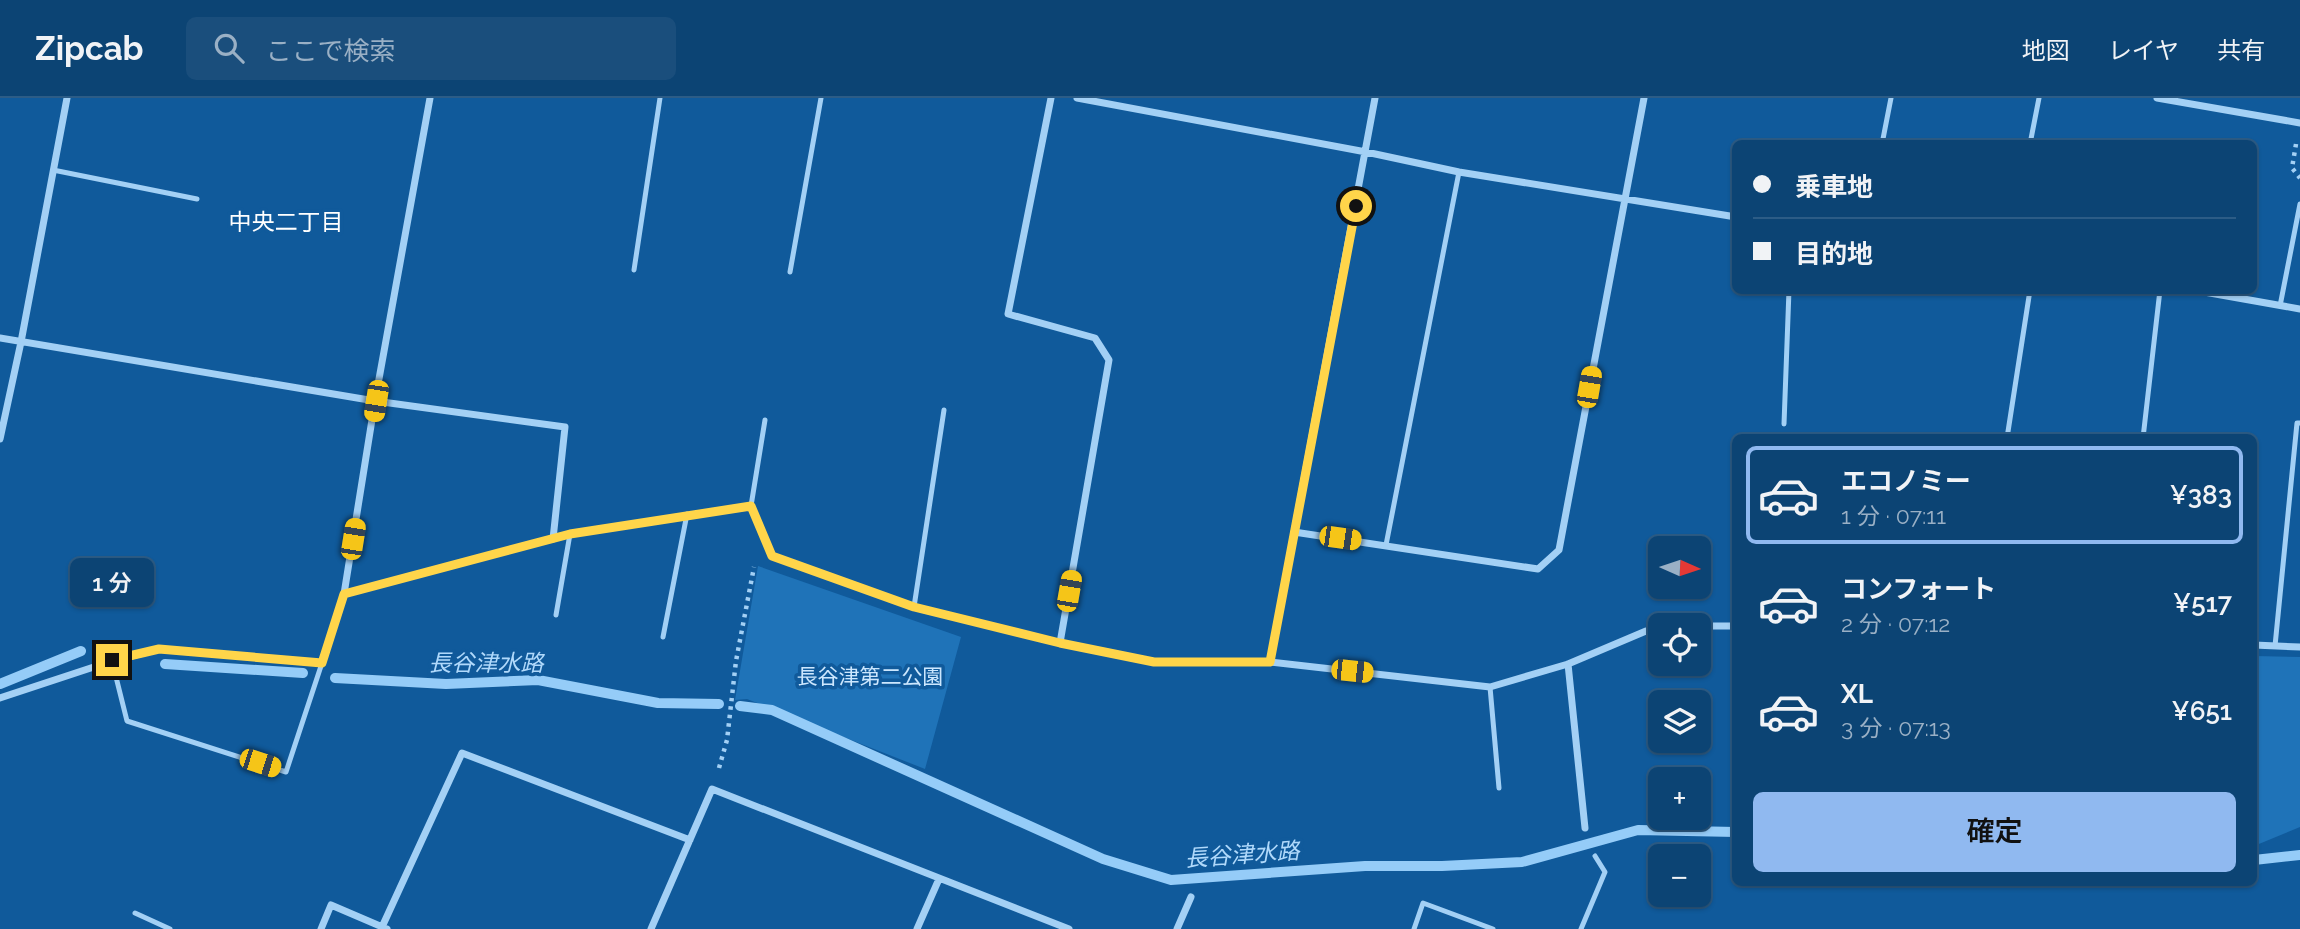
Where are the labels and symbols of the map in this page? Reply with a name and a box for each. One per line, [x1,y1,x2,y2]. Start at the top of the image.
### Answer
route start [1340,190,1372,222]
district label: 中央二丁目 [229,208,344,235]
car [1576,364,1603,410]
car [363,379,390,423]
car [340,517,367,561]
car [1318,525,1363,551]
north arrow [1648,536,1712,598]
callout: 1 分 [70,559,154,608]
car [1056,568,1083,614]
route end [96,644,128,676]
water label: 長谷津水路 [429,649,546,676]
car [1331,658,1374,684]
park label: 長谷津第二公園 [797,664,944,689]
car [237,747,284,779]
water label: 長谷津水路 [1184,836,1302,871]

